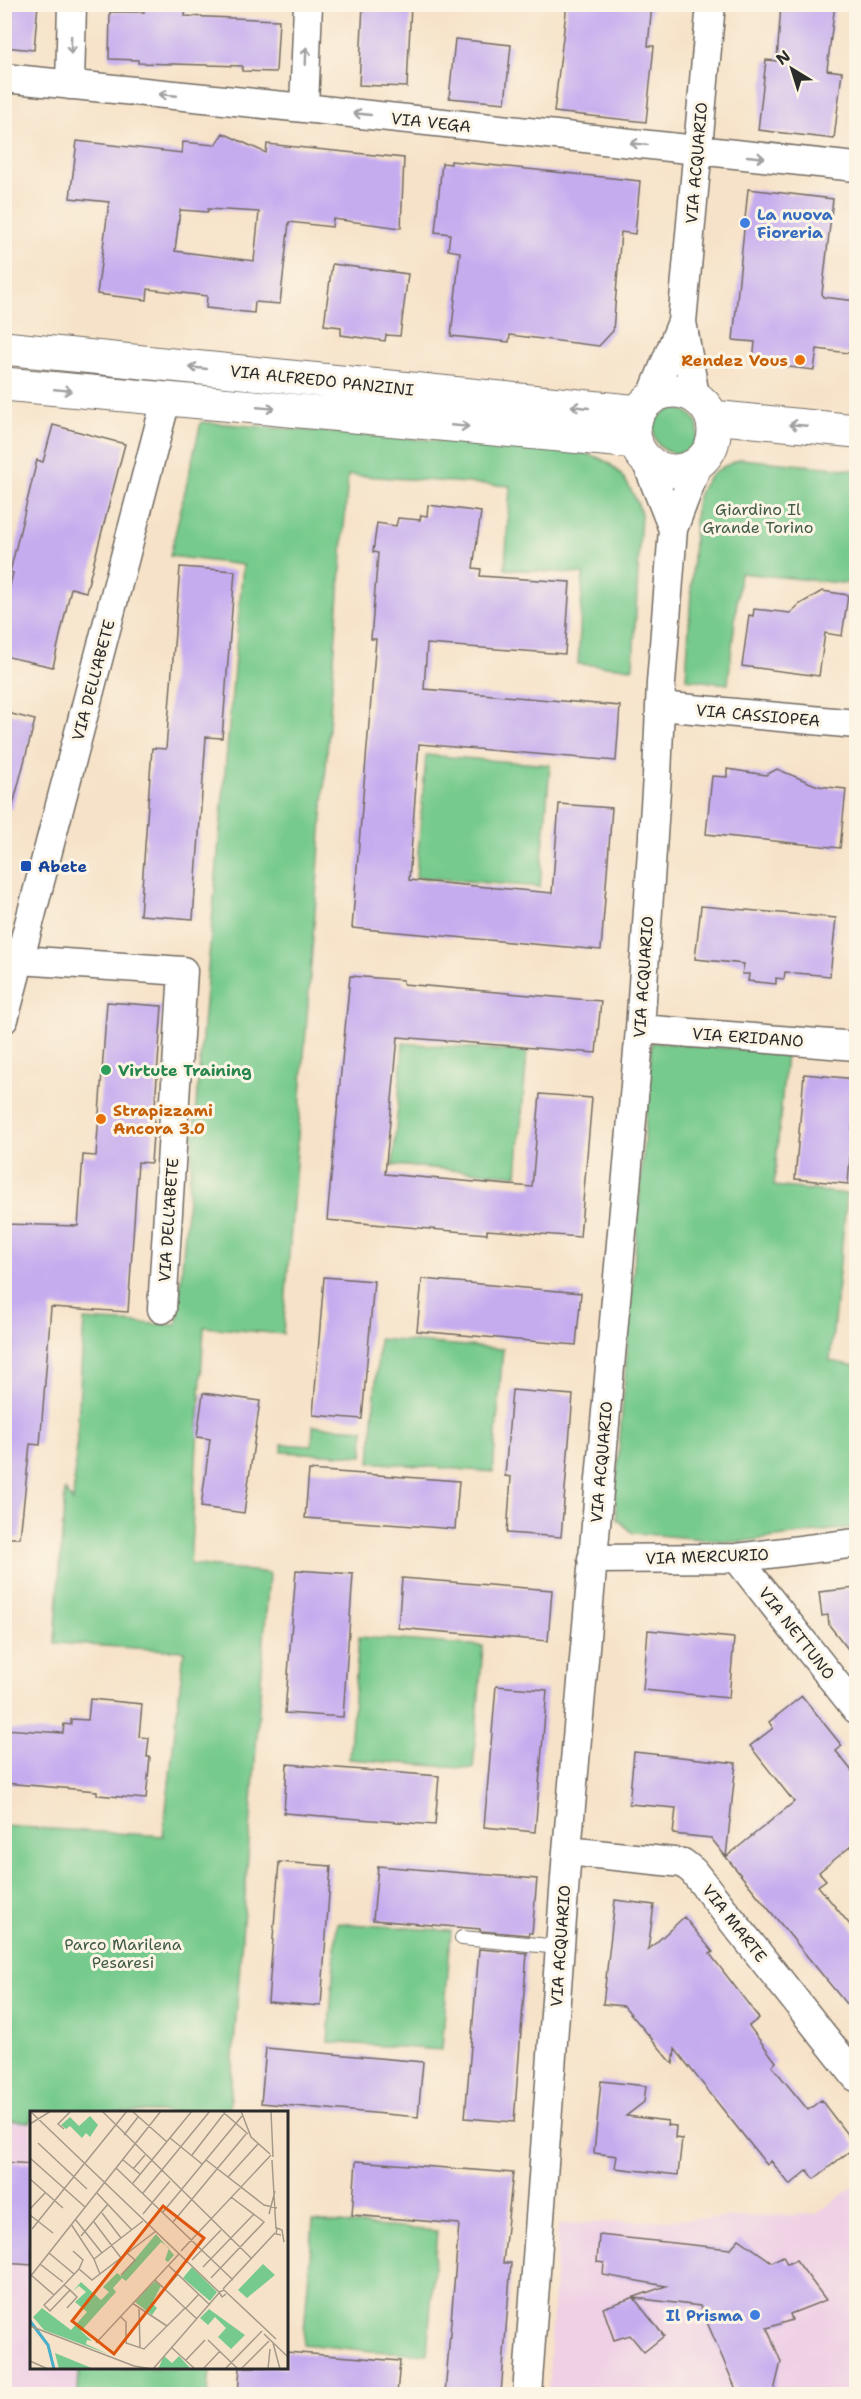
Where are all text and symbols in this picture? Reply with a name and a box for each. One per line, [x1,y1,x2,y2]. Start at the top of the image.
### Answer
one-way arrow [65,34,76,54]
north arrow [762,39,822,99]
text: N [772,45,795,70]
one-way arrow [300,47,311,67]
one-way arrow [159,89,179,100]
street label: VIA ACQUARIO [681,101,712,225]
one-way arrow [353,108,373,119]
street label: VIA VEGA [390,108,472,137]
one-way arrow [630,139,650,150]
one-way arrow [745,152,765,163]
place label: La nuova Fioreria [757,204,833,243]
marker: La nuova Fioreria [738,216,752,230]
place label: Rendez Vous [681,350,788,371]
marker: Rendez Vous [793,353,807,367]
street label: VIA ALFREDO PANZINI [229,360,415,401]
one-way arrow [189,362,209,373]
one-way arrow [52,385,72,396]
one-way arrow [571,401,591,412]
one-way arrow [256,403,276,414]
one-way arrow [789,420,809,431]
one-way arrow [450,421,470,432]
park label: Giardino Il Grande Torino [702,499,814,538]
street label: VIA DELL'ABETE [67,617,120,743]
street label: VIA CASSIOPEA [695,700,821,731]
place label: Abete [38,856,87,877]
marker: Abete [19,859,33,873]
street label: VIA ACQUARIO [629,915,658,1039]
street label: VIA ERIDANO [692,1023,804,1052]
place label: Virtute Training [118,1060,252,1081]
marker: Virtute Training [99,1063,113,1077]
place label: Strapizzami Ancora 3.0 [113,1100,213,1139]
marker: Strapizzami Ancora 3.0 [94,1112,108,1126]
street label: VIA DELL'ABETE [154,1157,183,1283]
street label: VIA ACQUARIO [586,1400,617,1524]
street label: VIA MERCURIO [645,1544,769,1569]
street label: VIA NETTUNO [754,1583,839,1684]
street label: VIA MARTE [698,1880,772,1966]
street label: VIA ACQUARIO [546,1884,575,2008]
park label: Parco Marilena Pesaresi [64,1934,182,1973]
inset map [30,2111,288,2369]
place label: Il Prisma [666,2305,743,2326]
marker: Il Prisma [748,2308,762,2322]

